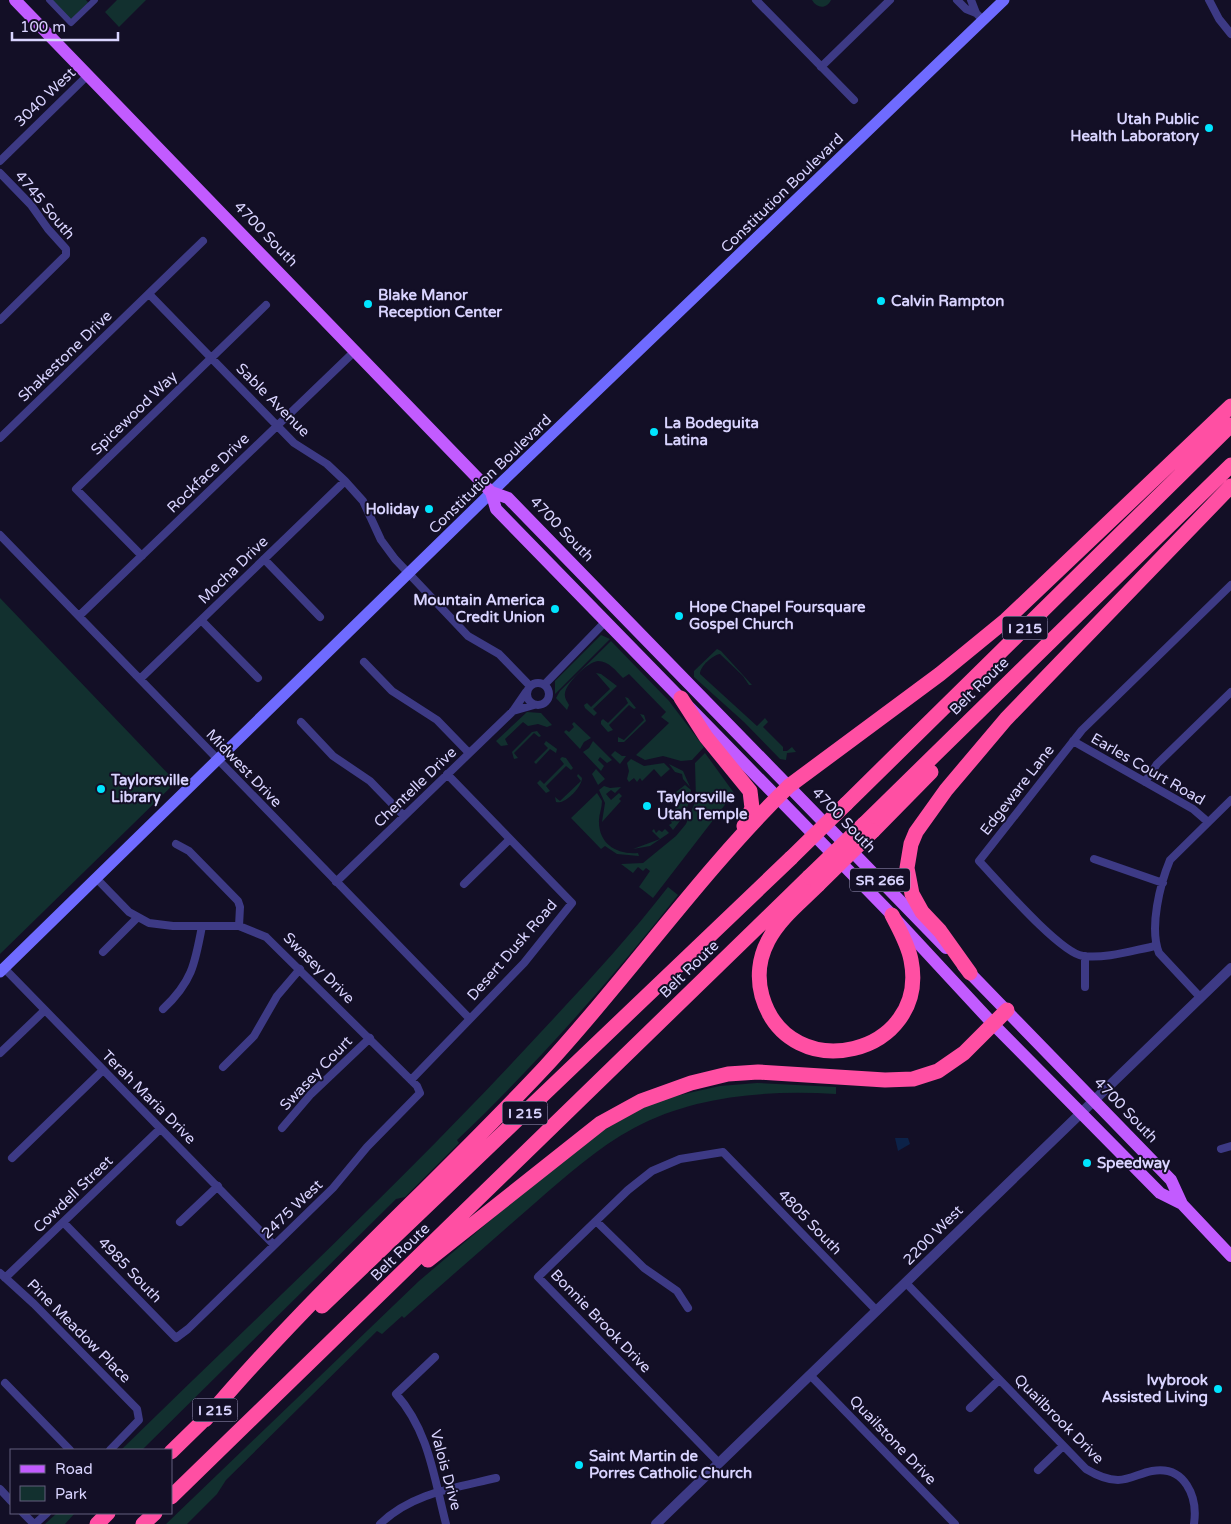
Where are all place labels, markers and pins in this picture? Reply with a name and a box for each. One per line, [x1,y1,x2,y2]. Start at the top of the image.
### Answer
place label: Utah Public Health Laboratory [1070,110,1199,146]
marker: Utah Public Health Laboratory [1203,122,1215,134]
place label: Blake Manor Reception Center [378,286,502,322]
place label: Calvin Rampton [891,292,1004,311]
marker: Calvin Rampton [875,295,887,307]
marker: Blake Manor Reception Center [362,298,374,310]
place label: La Bodeguita Latina [664,414,759,449]
marker: La Bodeguita Latina [648,426,660,438]
place label: Holiday [365,500,419,519]
marker: Holiday [423,503,435,515]
place label: Mountain America Credit Union [413,591,545,626]
place label: Hope Chapel Foursquare Gospel Church [689,598,866,634]
marker: Mountain America Credit Union [549,603,561,615]
marker: Hope Chapel Foursquare Gospel Church [673,610,685,622]
place label: Taylorsville Library [110,771,189,807]
marker: Taylorsville Library [95,783,107,795]
place label: Taylorsville Utah Temple [656,788,748,824]
marker: Taylorsville Utah Temple [641,800,653,812]
place label: Speedway [1097,1154,1170,1173]
marker: Speedway [1081,1157,1093,1169]
place label: Ivybrook Assisted Living [1101,1371,1208,1407]
marker: Ivybrook Assisted Living [1212,1383,1224,1395]
place label: Saint Martin de Porres Catholic Church [589,1447,752,1482]
marker: Saint Martin de Porres Catholic Church [573,1459,585,1471]

